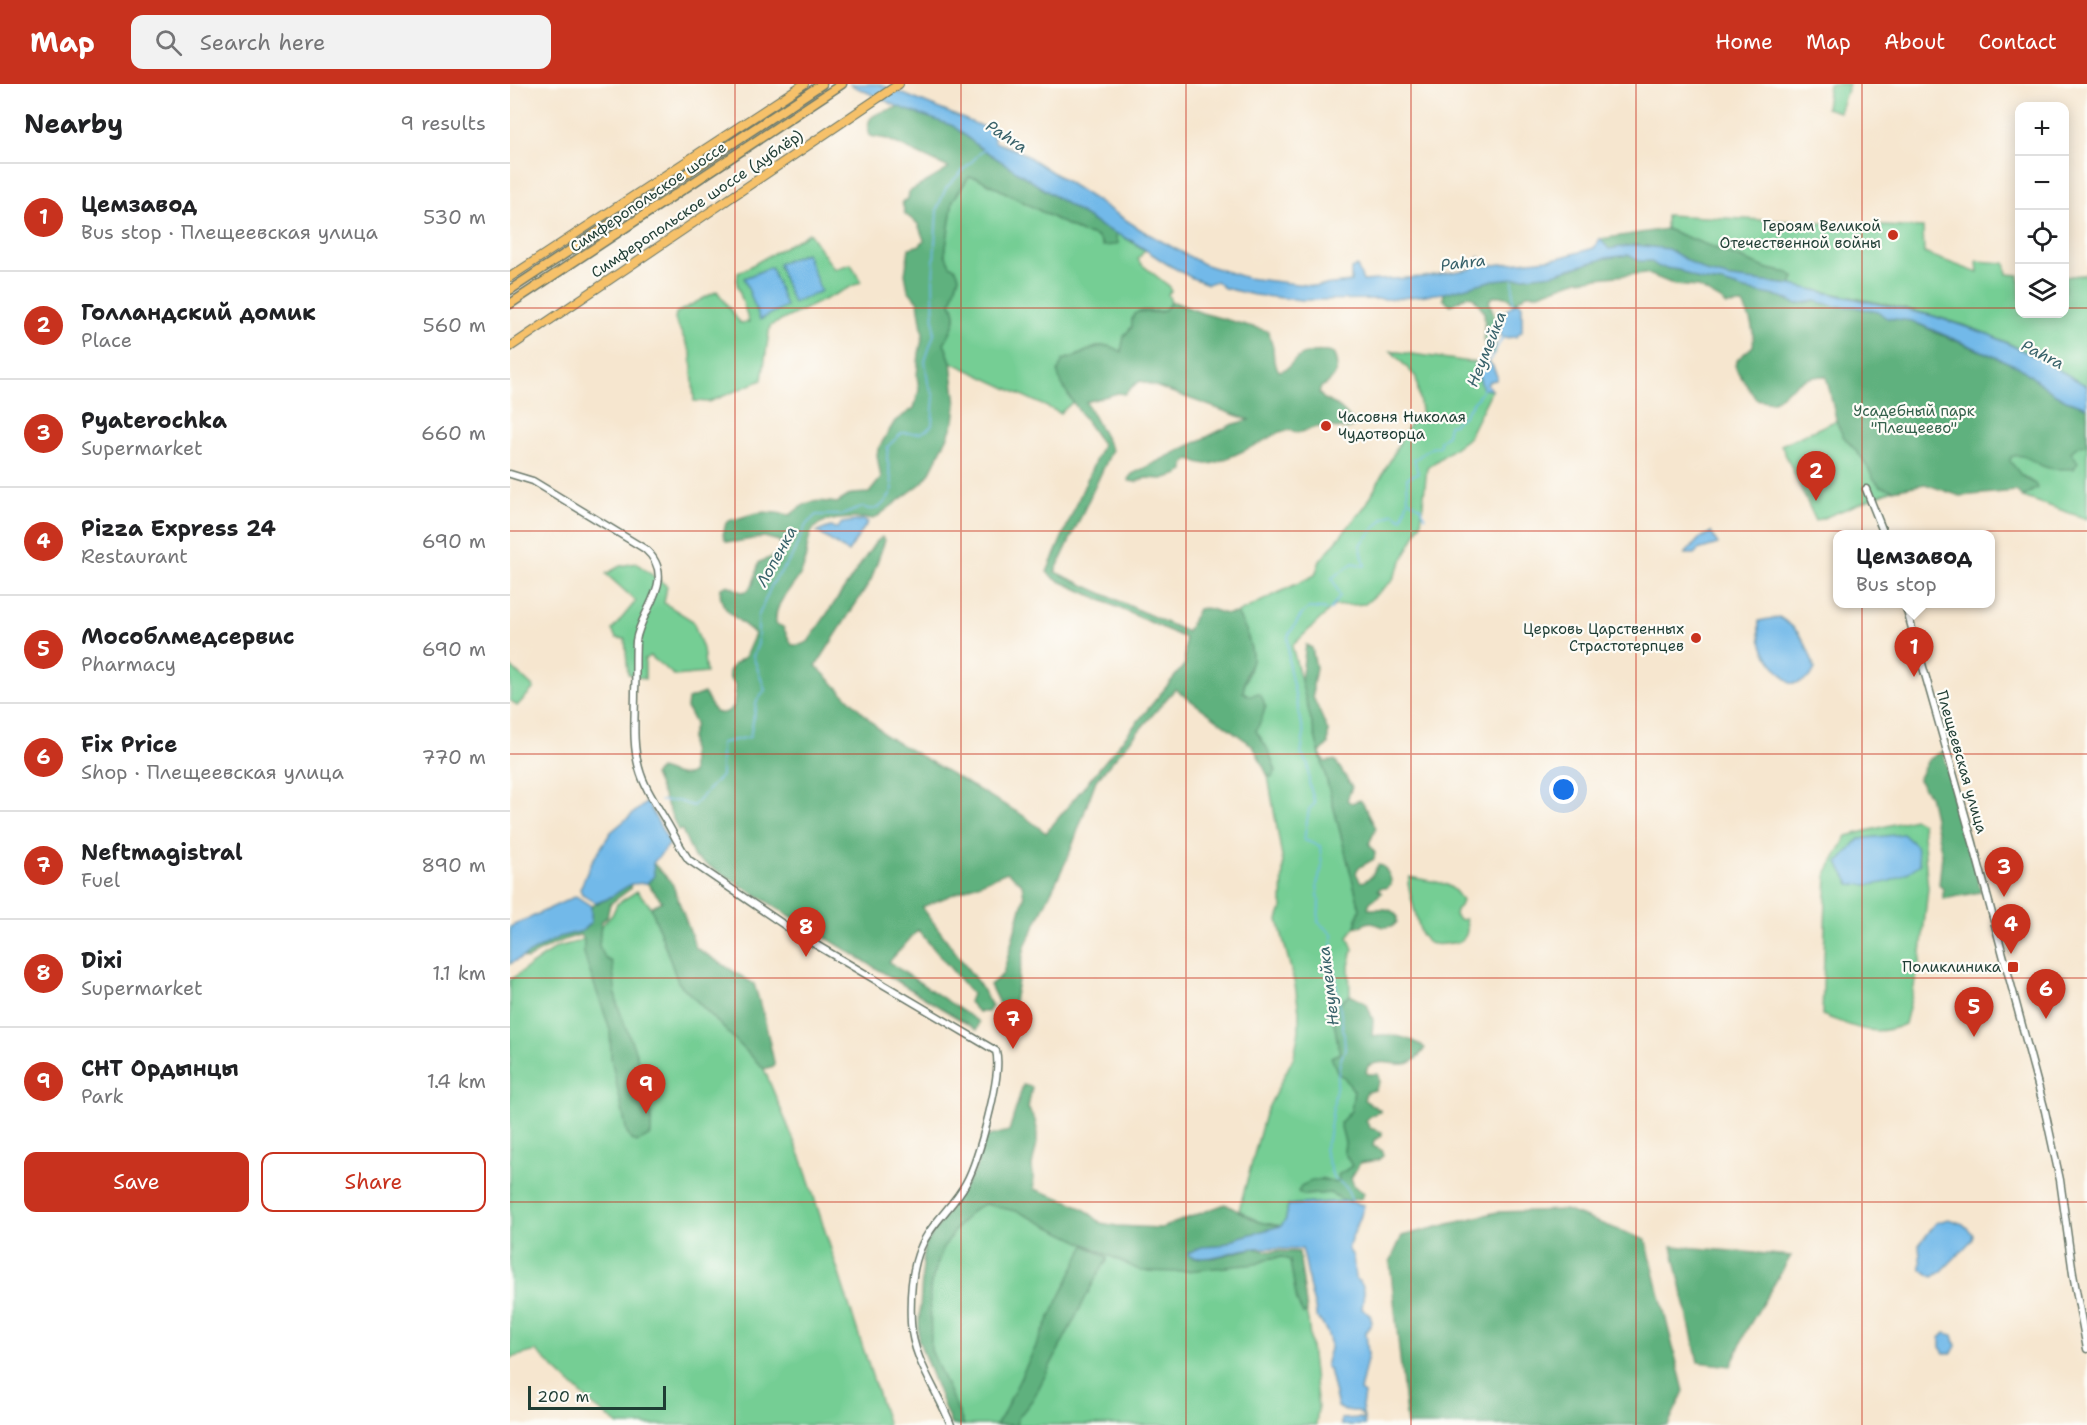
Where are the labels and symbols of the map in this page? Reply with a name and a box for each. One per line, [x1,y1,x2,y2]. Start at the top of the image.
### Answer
water label: Pahra [982,115,1031,158]
street label: Симферопольское шоссе (дублёр) [587,125,807,283]
street label: Симферопольское шоссе [566,137,730,257]
place label: Героям Великой Отечественной войны [1719,216,1881,253]
marker: Героям Великой Отечественной войны [1886,228,1900,242]
water label: Pahra [1439,249,1487,276]
water label: Неумейка [1462,308,1511,390]
water label: Pahra [2018,335,2068,374]
park label: Усадебный парк "Плещеево" [1853,401,1975,438]
place label: Часовня Николая Чудотворца [1338,407,1466,444]
marker: Часовня Николая Чудотворца [1319,419,1333,433]
pin: 2 [1796,452,1836,501]
water label: Лопенка [751,522,802,591]
place label: Церковь Царственных Страстотерпцев [1523,619,1684,656]
pin: 1 [1894,628,1934,677]
marker: Церковь Царственных Страстотерпцев [1689,631,1703,645]
street label: Плещеевская улица [1932,688,1992,836]
your location [1549,775,1578,804]
pin: 3 [1984,848,2024,897]
pin: 4 [1992,904,2030,954]
pin: 8 [786,908,826,957]
water label: Неумейка [1313,945,1344,1027]
place label: Поликлиника [1902,957,2002,977]
marker: Поликлиника [2006,960,2020,974]
pin: 6 [2026,970,2066,1019]
pin: 5 [1954,988,1994,1037]
pin: 7 [994,1000,1032,1049]
pin: 9 [626,1064,666,1114]
scale bar [528,1383,666,1410]

